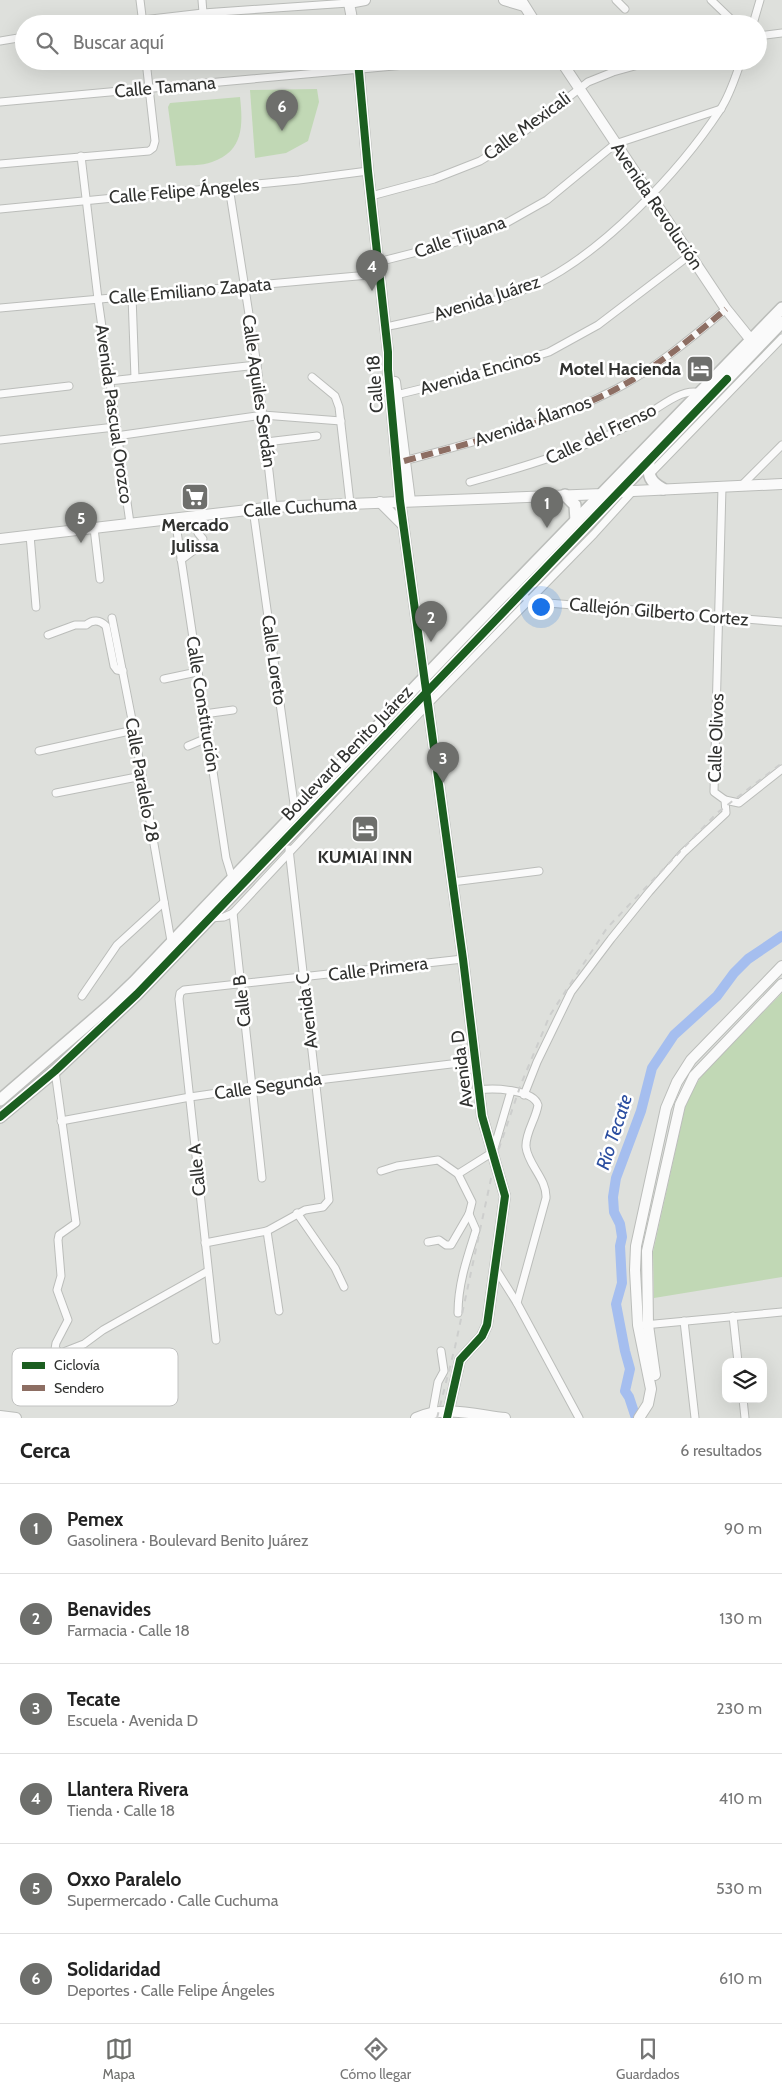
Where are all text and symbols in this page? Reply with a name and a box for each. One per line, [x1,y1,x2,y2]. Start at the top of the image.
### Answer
search box [15,15,767,70]
icon: search [33,29,61,57]
text: Buscar aquí [73,31,164,54]
street label: Calle Tamana [113,72,217,102]
street label: Calle Mexicali [479,87,575,165]
pin: 6 [266,90,298,131]
street label: Avenida Revolución [606,138,708,274]
street label: Calle Felipe Ángeles [108,173,260,209]
street label: Calle Tijuana [411,211,509,263]
pin: 4 [356,250,388,291]
street label: Avenida Juárez [431,270,543,326]
street label: Calle Emiliano Zapata [108,273,273,309]
street label: Calle Aquiles Serdán [237,313,281,469]
street label: Avenida Pascual Orozco [91,323,137,505]
street label: Avenida Encinos [417,344,543,400]
street label: Calle 18 [362,354,388,414]
hotel icon: Motel Hacienda [685,354,715,384]
place label: Motel Hacienda [559,358,681,380]
street label: Avenida Álamos [472,391,594,451]
street label: Calle del Frenso [542,399,660,469]
supermarket icon: Mercado Julissa [180,482,210,512]
pin: 1 [531,487,563,528]
street label: Calle Cuchuma [243,492,358,522]
pin: 5 [65,502,97,543]
place label: Mercado Julissa [161,514,229,557]
street label: Callejón Gilberto Cortez [568,593,750,631]
your location [528,594,554,620]
pin: 2 [415,601,447,642]
street label: Calle Loreto [257,614,291,707]
street label: Calle Constitución [181,635,225,773]
street label: Boulevard Benito Juárez [277,680,418,825]
street label: Calle Olivos [703,693,729,783]
street label: Calle Paralelo 28 [120,716,164,844]
pin: 3 [427,742,459,783]
hotel icon: KUMIAI INN [350,814,380,844]
place label: KUMIAI INN [318,846,412,868]
street label: Calle Primera [327,952,429,986]
street label: Avenida C [291,972,323,1050]
street label: Calle B [228,974,256,1028]
street label: Avenida D [446,1029,478,1109]
street label: Calle Segunda [213,1068,323,1104]
water label: Río Tecate [591,1091,637,1173]
street label: Calle A [183,1143,211,1197]
legend [12,1348,178,1406]
text: Ciclovía [54,1356,100,1374]
map controls [722,1358,767,1403]
button: layers [722,1358,767,1403]
text: Sendero [54,1379,104,1397]
text: Cerca [20,1438,70,1463]
text: 6 resultados [680,1441,762,1460]
text: Pemex [67,1508,123,1531]
text: 1 [33,1519,39,1538]
text: 90 m [724,1519,762,1538]
text: Gasolinera · Boulevard Benito Juárez [67,1531,309,1550]
text: Benavides [67,1598,151,1621]
text: 2 [32,1609,40,1628]
text: 130 m [719,1609,762,1628]
text: Farmacia · Calle 18 [67,1621,190,1640]
text: Tecate [67,1688,120,1711]
text: 3 [32,1699,40,1718]
text: 230 m [716,1699,762,1718]
text: Escuela · Avenida D [67,1711,198,1730]
text: Llantera Rivera [67,1778,188,1801]
text: 4 [31,1789,41,1808]
text: 410 m [719,1789,762,1808]
text: Tienda · Calle 18 [67,1801,175,1820]
text: Oxxo Paralelo [67,1868,181,1891]
text: 5 [32,1879,40,1898]
text: 530 m [716,1879,762,1898]
text: Supermercado · Calle Cuchuma [67,1891,278,1910]
text: Solidaridad [67,1958,161,1981]
text: 6 [32,1969,41,1988]
text: 610 m [719,1969,762,1988]
text: Deportes · Calle Felipe Ángeles [67,1981,275,2000]
tab: Mapa [103,2035,135,2083]
tab: Cómo llegar [340,2035,411,2083]
tab: Guardados [616,2035,679,2083]

